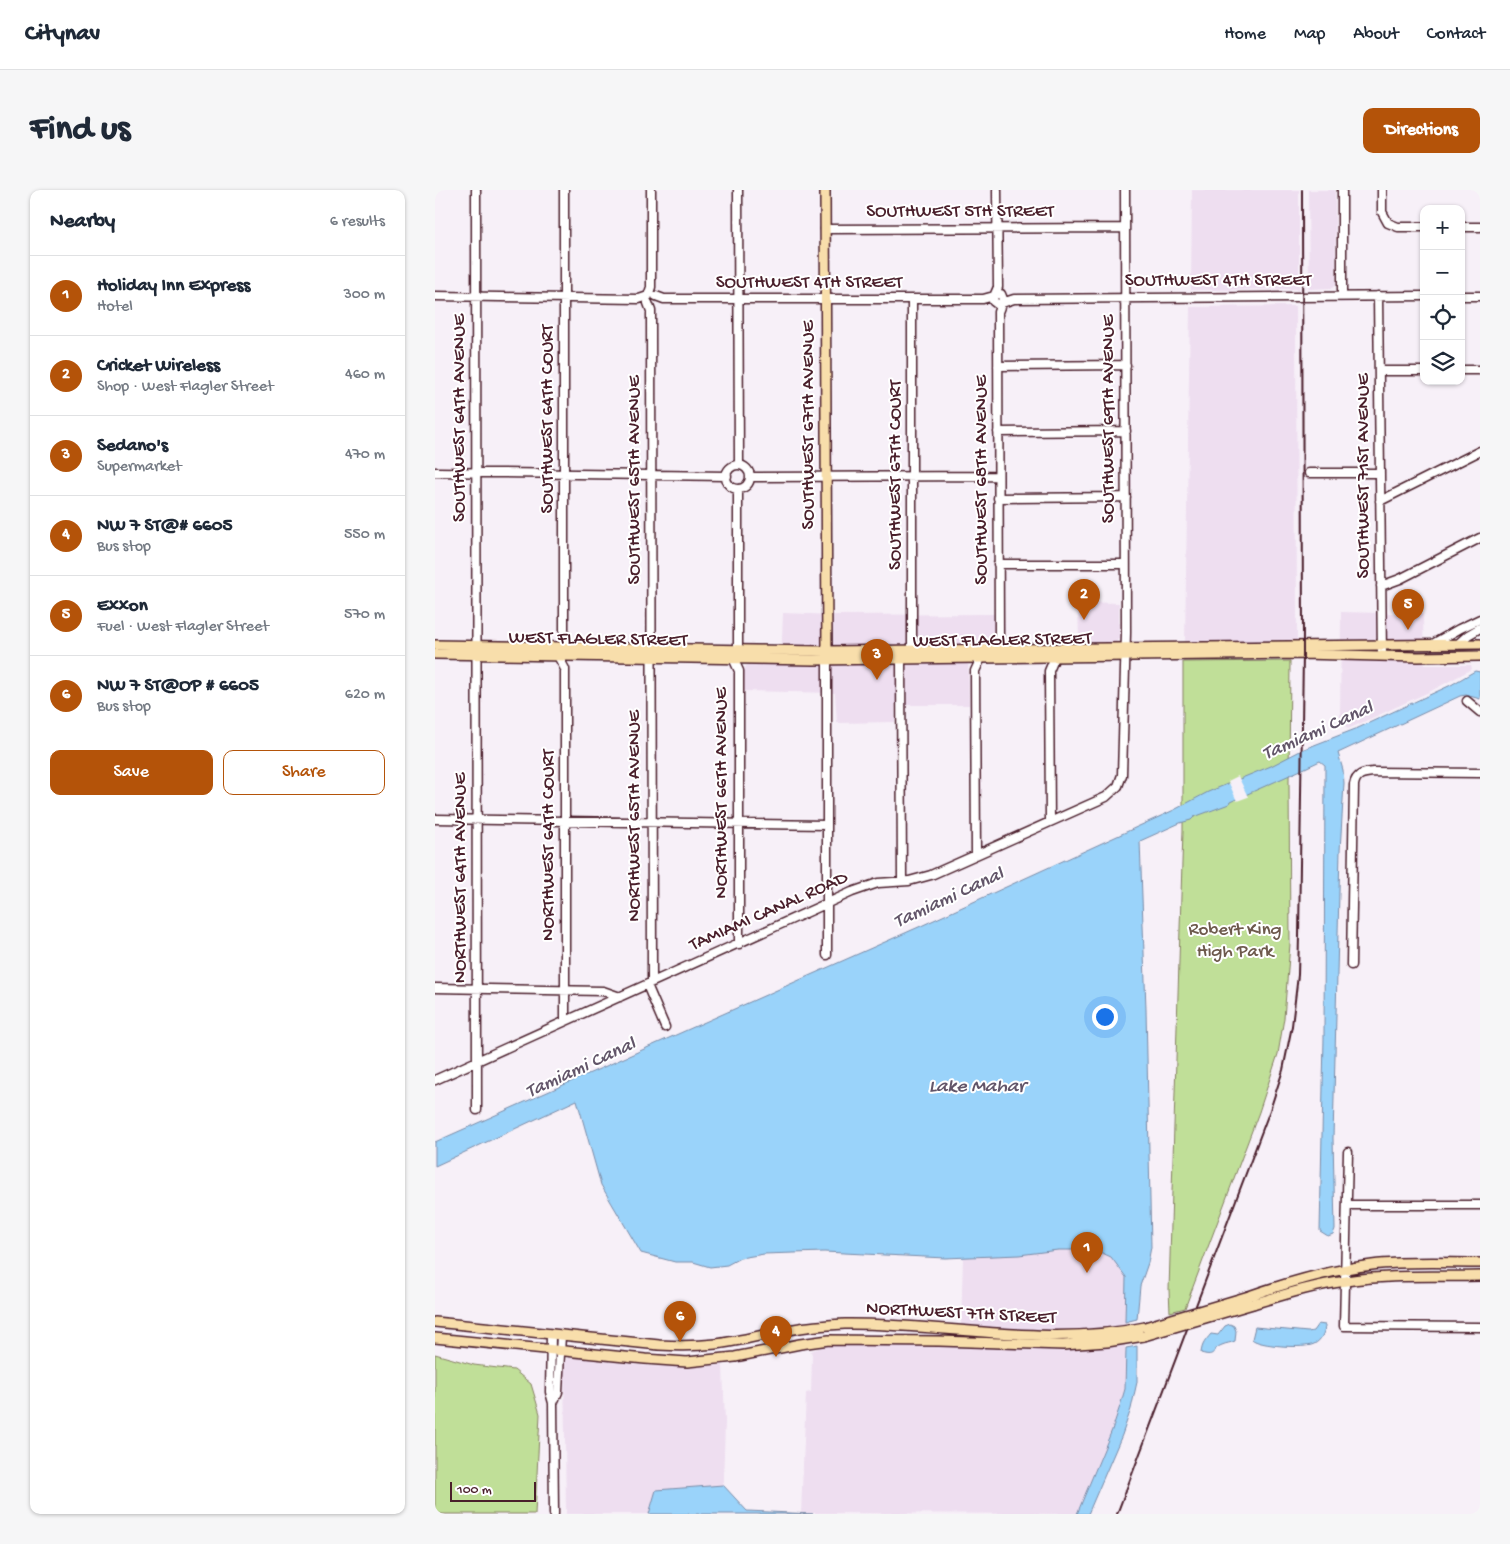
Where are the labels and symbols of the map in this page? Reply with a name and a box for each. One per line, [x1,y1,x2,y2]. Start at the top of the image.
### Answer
street label: SOUTHWEST 5TH STREET [866,201,1055,224]
street label: SOUTHWEST 4TH STREET [1125,270,1312,293]
street label: SOUTHWEST 4TH STREET [716,272,903,295]
street label: SOUTHWEST 64TH AVENUE [449,313,472,522]
street label: SOUTHWEST 69TH AVENUE [1098,314,1121,523]
street label: SOUTHWEST 67TH AVENUE [798,319,821,529]
street label: SOUTHWEST 64TH COURT [537,324,560,514]
street label: SOUTHWEST 71ST AVENUE [1353,372,1376,578]
street label: SOUTHWEST 65TH AVENUE [624,374,647,585]
street label: SOUTHWEST 68TH AVENUE [971,374,994,585]
street label: SOUTHWEST 67TH COURT [885,379,908,570]
pin: 2 [1068,579,1100,620]
pin: 5 [1392,589,1424,630]
street label: WEST FLAGLER STREET [508,627,688,653]
street label: WEST FLAGLER STREET [912,628,1092,654]
pin: 3 [861,639,893,680]
street label: NORTHWEST 66TH AVENUE [711,686,734,899]
water label: Tamiami Canal [1259,697,1378,767]
street label: NORTHWEST 65TH AVENUE [624,709,647,922]
street label: NORTHWEST 64TH COURT [538,748,561,941]
street label: NORTHWEST 64TH AVENUE [450,772,473,983]
water label: Tamiami Canal [890,863,1009,934]
street label: TAMIAMI CANAL ROAD [685,866,852,958]
park label: Robert King High Park [1188,919,1282,964]
your location [1092,1004,1118,1030]
water label: Tamiami Canal [522,1033,641,1104]
water label: Lake Mahar [929,1076,1029,1099]
pin: 1 [1071,1232,1103,1273]
street label: NORTHWEST 7TH STREET [865,1298,1057,1330]
pin: 6 [664,1301,696,1342]
pin: 4 [760,1316,792,1357]
scale bar [450,1479,536,1502]

